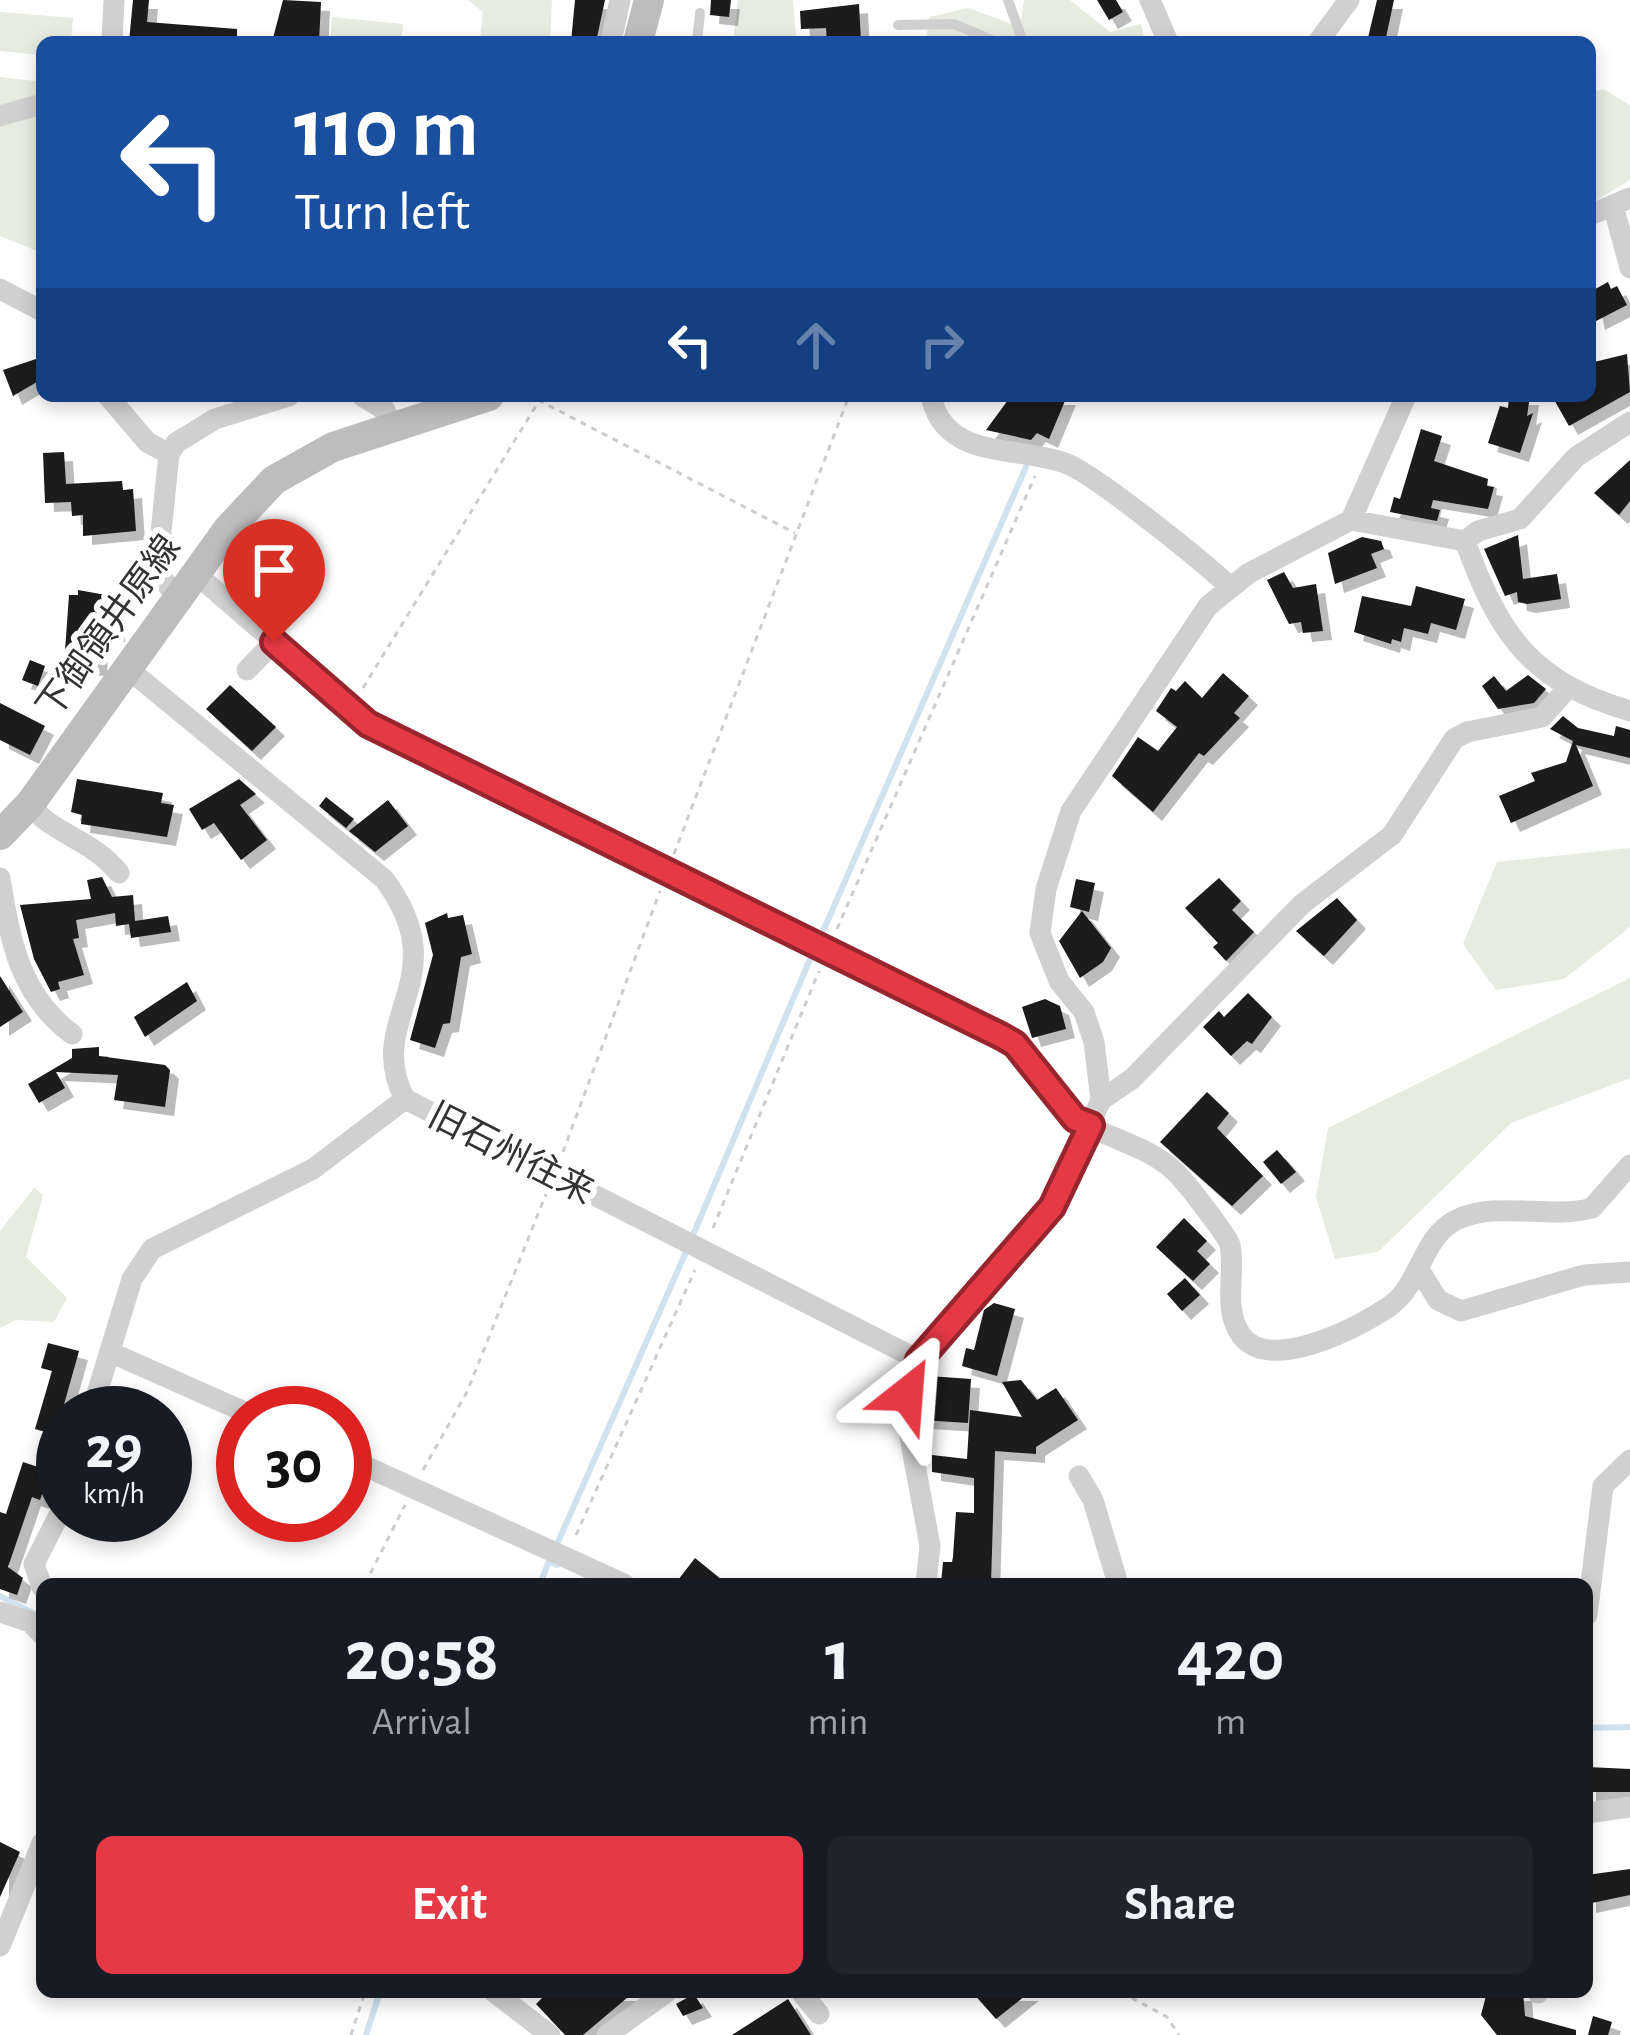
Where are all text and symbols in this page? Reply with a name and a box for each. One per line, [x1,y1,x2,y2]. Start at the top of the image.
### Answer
icon: left [96,84,252,240]
text: 110 m [294,88,479,172]
text: Turn left [294,186,470,240]
icon: left [657,312,723,378]
icon: ahead [783,312,849,378]
icon: right [909,312,975,378]
pin [223,519,325,642]
street label: 下御領井原線 [29,528,187,725]
icon: arrive [241,537,307,603]
street label: 旧石州往来 [423,1095,600,1211]
position arrow [844,1331,970,1457]
speed limit sign: 30 [216,1386,372,1542]
text: 29 [85,1419,143,1479]
text: km/h [83,1479,145,1509]
text: 20:58 [345,1621,499,1693]
text: 1 [825,1621,851,1693]
text: 420 [1177,1621,1284,1693]
text: Arrival [372,1703,472,1742]
text: min [808,1703,868,1742]
text: m [1215,1703,1246,1742]
button: Exit [96,1836,803,1974]
button: Share [827,1836,1533,1974]

